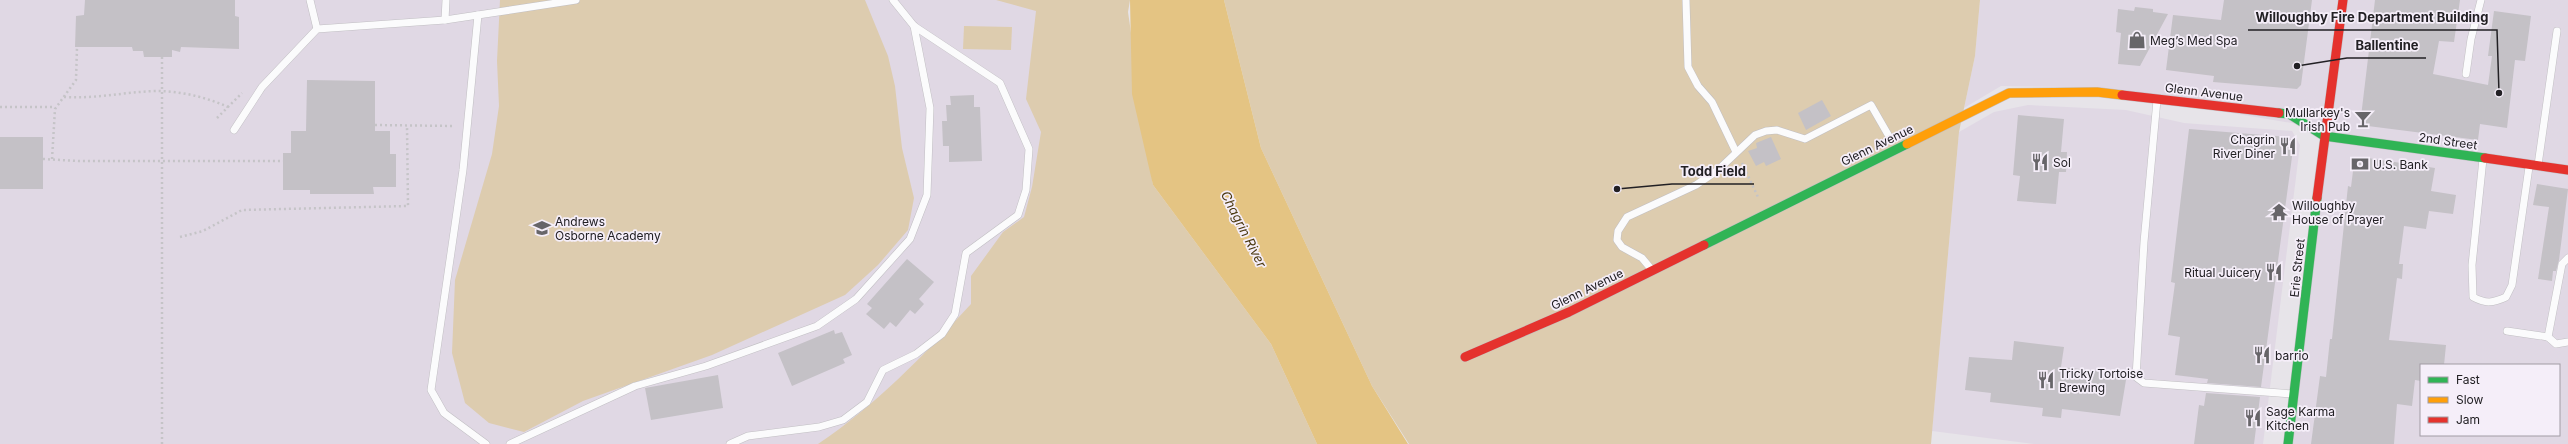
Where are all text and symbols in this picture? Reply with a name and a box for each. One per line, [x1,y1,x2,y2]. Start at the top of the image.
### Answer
callout: Willoughby Fire Department Building [2248,5,2497,30]
text: Willoughby Fire Department Building [2256,9,2488,25]
shop icon: Meg’s Med Spa [2127,30,2147,50]
place label: Meg’s Med Spa [2150,33,2238,48]
callout: Ballentine [2347,33,2426,58]
text: Ballentine [2355,37,2419,53]
street label: Glenn Avenue [2164,80,2244,104]
place label: Mullarkey's Irish Pub [2285,105,2350,134]
bar icon: Mullarkey's Irish Pub [2353,109,2373,129]
street label: Glenn Avenue [1838,121,1916,169]
street label: 2nd Street [2418,129,2478,153]
place label: Chagrin River Diner [2213,132,2275,161]
restaurant icon: Chagrin River Diner [2278,136,2298,156]
restaurant icon: Sol [2030,152,2050,172]
bank icon: U.S. Bank [2350,154,2370,174]
place label: Sol [2053,155,2071,170]
place label: U.S. Bank [2373,157,2428,172]
callout: Todd Field [1672,159,1754,184]
text: Todd Field [1680,163,1746,179]
water label: Chagrin River [1218,188,1271,271]
place label: Willoughby House of Prayer [2292,198,2384,227]
temple icon: Willoughby House of Prayer [2269,202,2289,222]
place label: Andrews Osborne Academy [555,214,661,243]
school or university icon: Andrews Osborne Academy [532,218,552,238]
street label: Erie Street [2286,238,2308,298]
restaurant icon: Ritual Juicery [2264,262,2284,282]
street label: Glenn Avenue [1548,265,1626,313]
place label: Ritual Juicery [2184,265,2261,280]
restaurant icon: barrio [2252,345,2272,365]
place label: barrio [2275,348,2309,363]
legend [2420,364,2560,436]
place label: Tricky Tortoise Brewing [2059,366,2143,395]
restaurant icon: Tricky Tortoise Brewing [2036,370,2056,390]
text: Fast [2456,372,2480,387]
text: Slow [2456,392,2484,407]
place label: Sage Karma Kitchen [2266,404,2335,433]
restaurant icon: Sage Karma Kitchen [2243,408,2263,428]
text: Jam [2456,412,2480,427]

